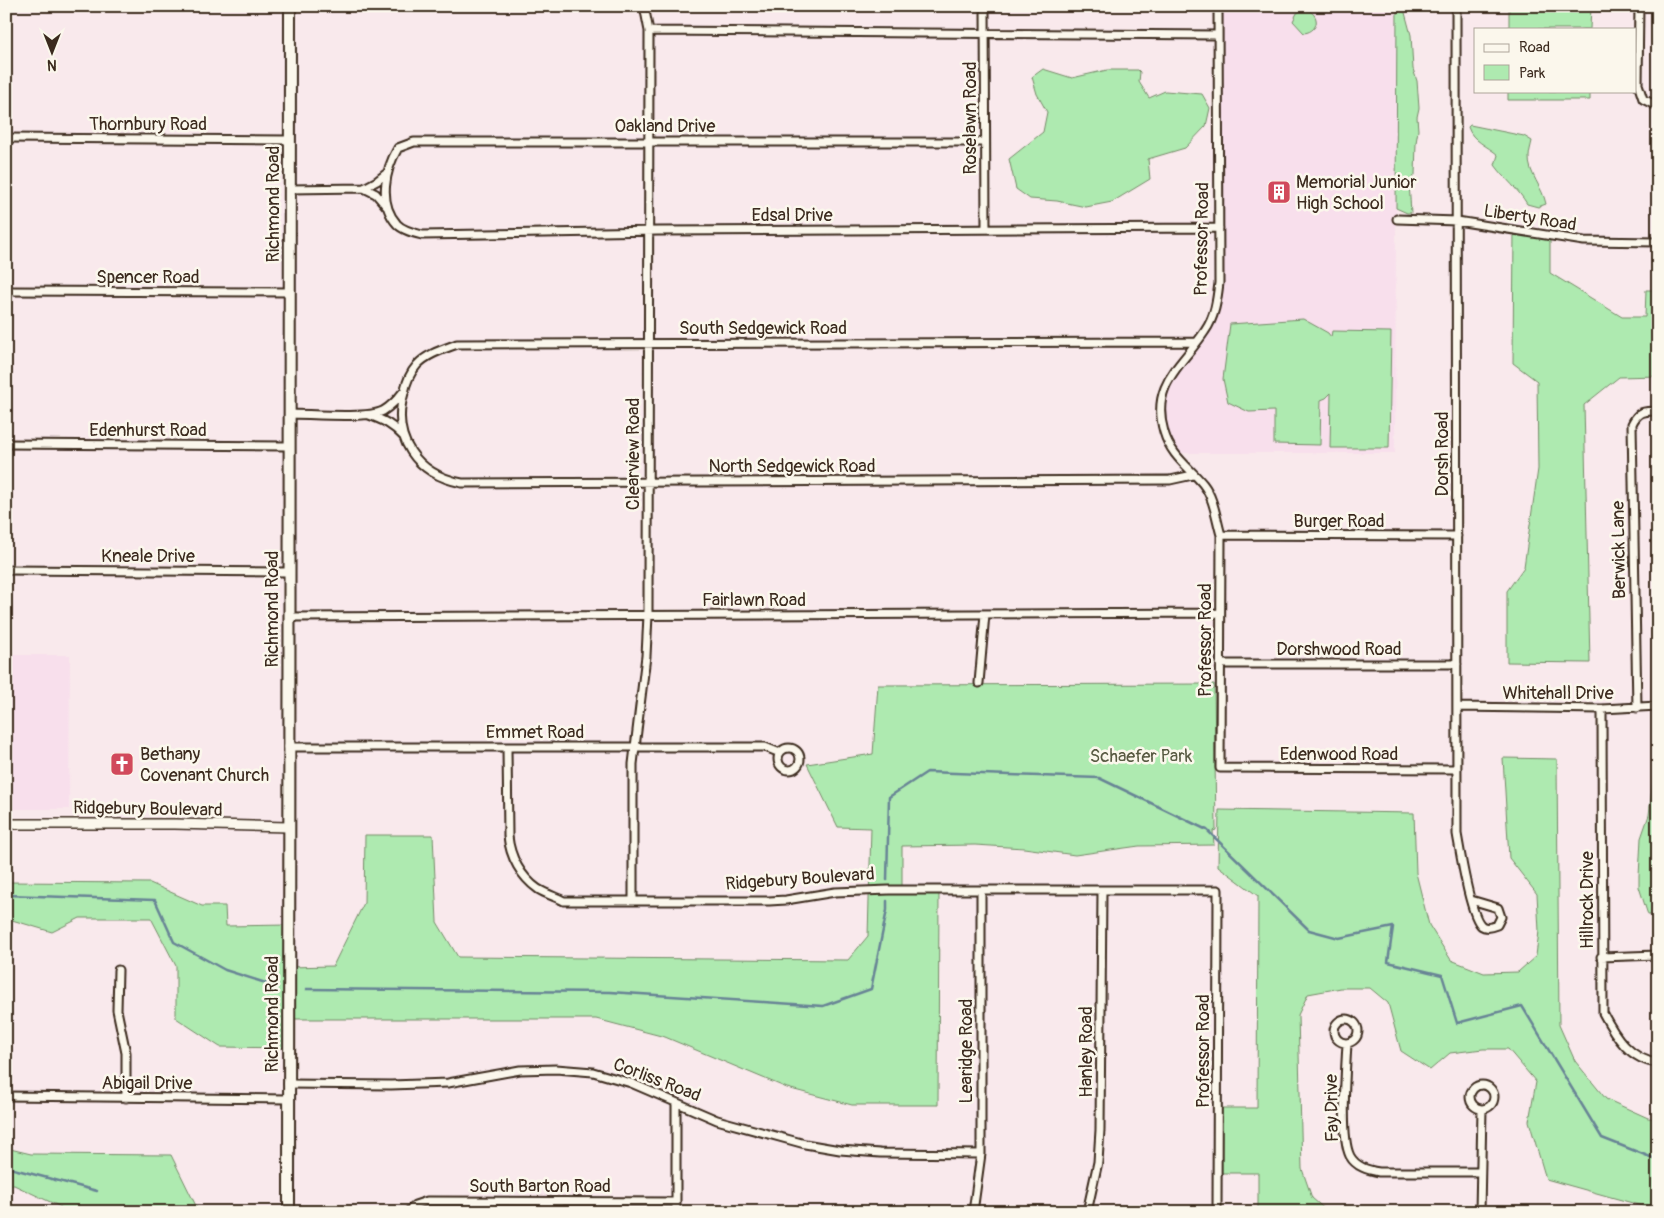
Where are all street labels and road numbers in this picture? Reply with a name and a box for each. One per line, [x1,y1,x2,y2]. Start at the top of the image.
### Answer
street label: Roselawn Road [959,61,982,175]
street label: Thornbury Road [89,113,207,136]
street label: Oakland Drive [615,115,716,138]
street label: Richmond Road [262,146,285,262]
street label: Professor Road [1190,182,1214,296]
street label: Liberty Road [1482,199,1578,237]
street label: Edsal Drive [751,204,833,227]
street label: Spencer Road [96,266,200,289]
street label: South Sedgewick Road [679,317,847,340]
street label: Clearview Road [622,398,645,510]
street label: Dorsh Road [1431,411,1454,497]
street label: Edenhurst Road [89,419,207,442]
street label: North Sedgewick Road [708,455,876,478]
street label: Berwick Lane [1607,500,1631,599]
street label: Burger Road [1293,510,1385,533]
street label: Kneale Drive [101,545,195,568]
street label: Richmond Road [261,551,284,667]
street label: Professor Road [1194,583,1217,697]
street label: Fairlawn Road [702,589,806,612]
street label: Dorshwood Road [1276,638,1402,661]
street label: Whitehall Drive [1502,682,1614,705]
street label: Emmet Road [486,721,584,744]
street label: Edenwood Road [1280,743,1398,766]
street label: Ridgebury Boulevard [73,796,223,822]
street label: Hillrock Drive [1576,851,1599,949]
street label: Ridgebury Boulevard [725,862,875,896]
street label: Richmond Road [261,956,284,1072]
street label: Professor Road [1192,994,1215,1108]
street label: Learidge Road [955,999,978,1103]
street label: Hanley Road [1075,1006,1098,1098]
street label: Corliss Road [610,1053,704,1107]
street label: Abigail Drive [102,1072,193,1095]
street label: Fay Drive [1320,1074,1344,1142]
street label: South Barton Road [469,1175,611,1198]

